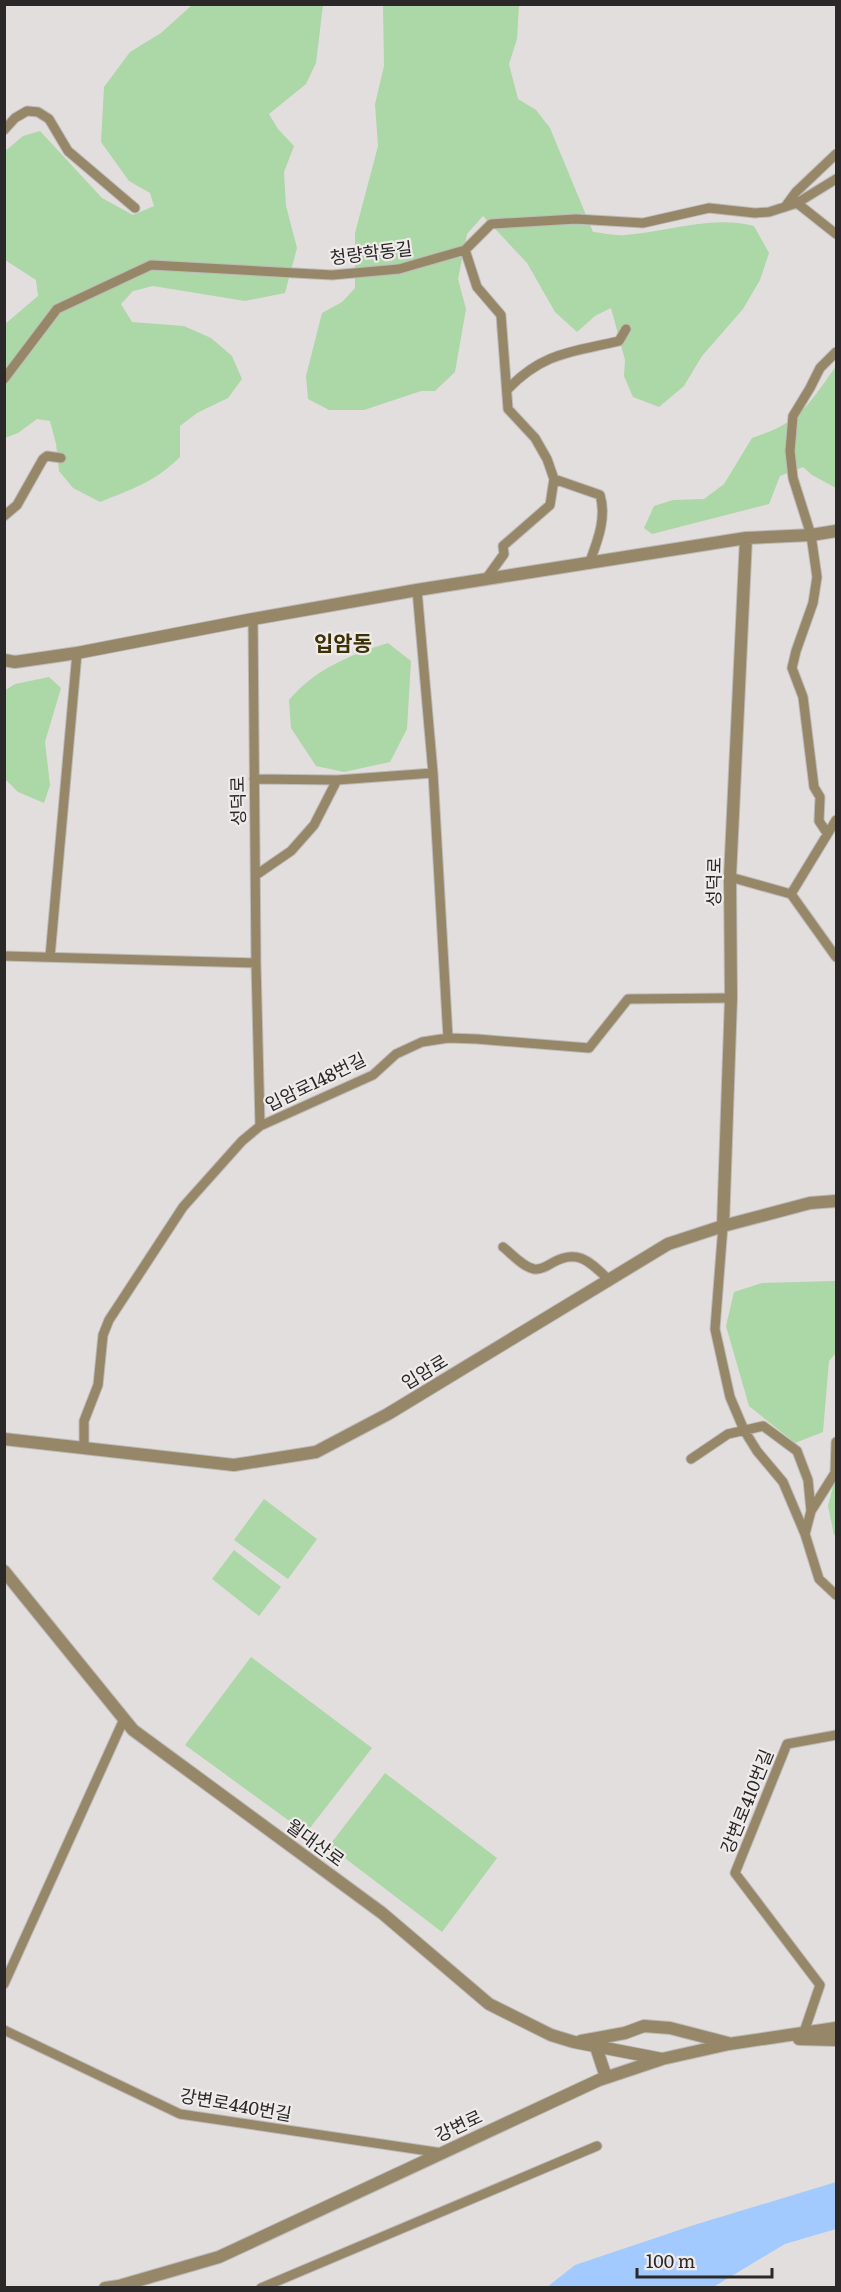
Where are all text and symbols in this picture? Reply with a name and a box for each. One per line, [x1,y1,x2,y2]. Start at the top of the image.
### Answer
street label: 청량학동길 [328,234,414,270]
district label: 입암동 [314,626,372,657]
street label: 성덕로 [223,776,251,826]
street label: 성덕로 [699,857,727,907]
street label: 입암로148번길 [260,1045,370,1117]
street label: 입암로 [396,1347,452,1395]
street label: 강변로410번길 [713,1745,779,1857]
street label: 월대산로 [281,1812,351,1872]
street label: 강변로440번길 [178,2081,294,2127]
street label: 강변로 [430,2102,486,2148]
scale bar [637,2241,772,2279]
text: 100 m [646,2247,695,2274]

